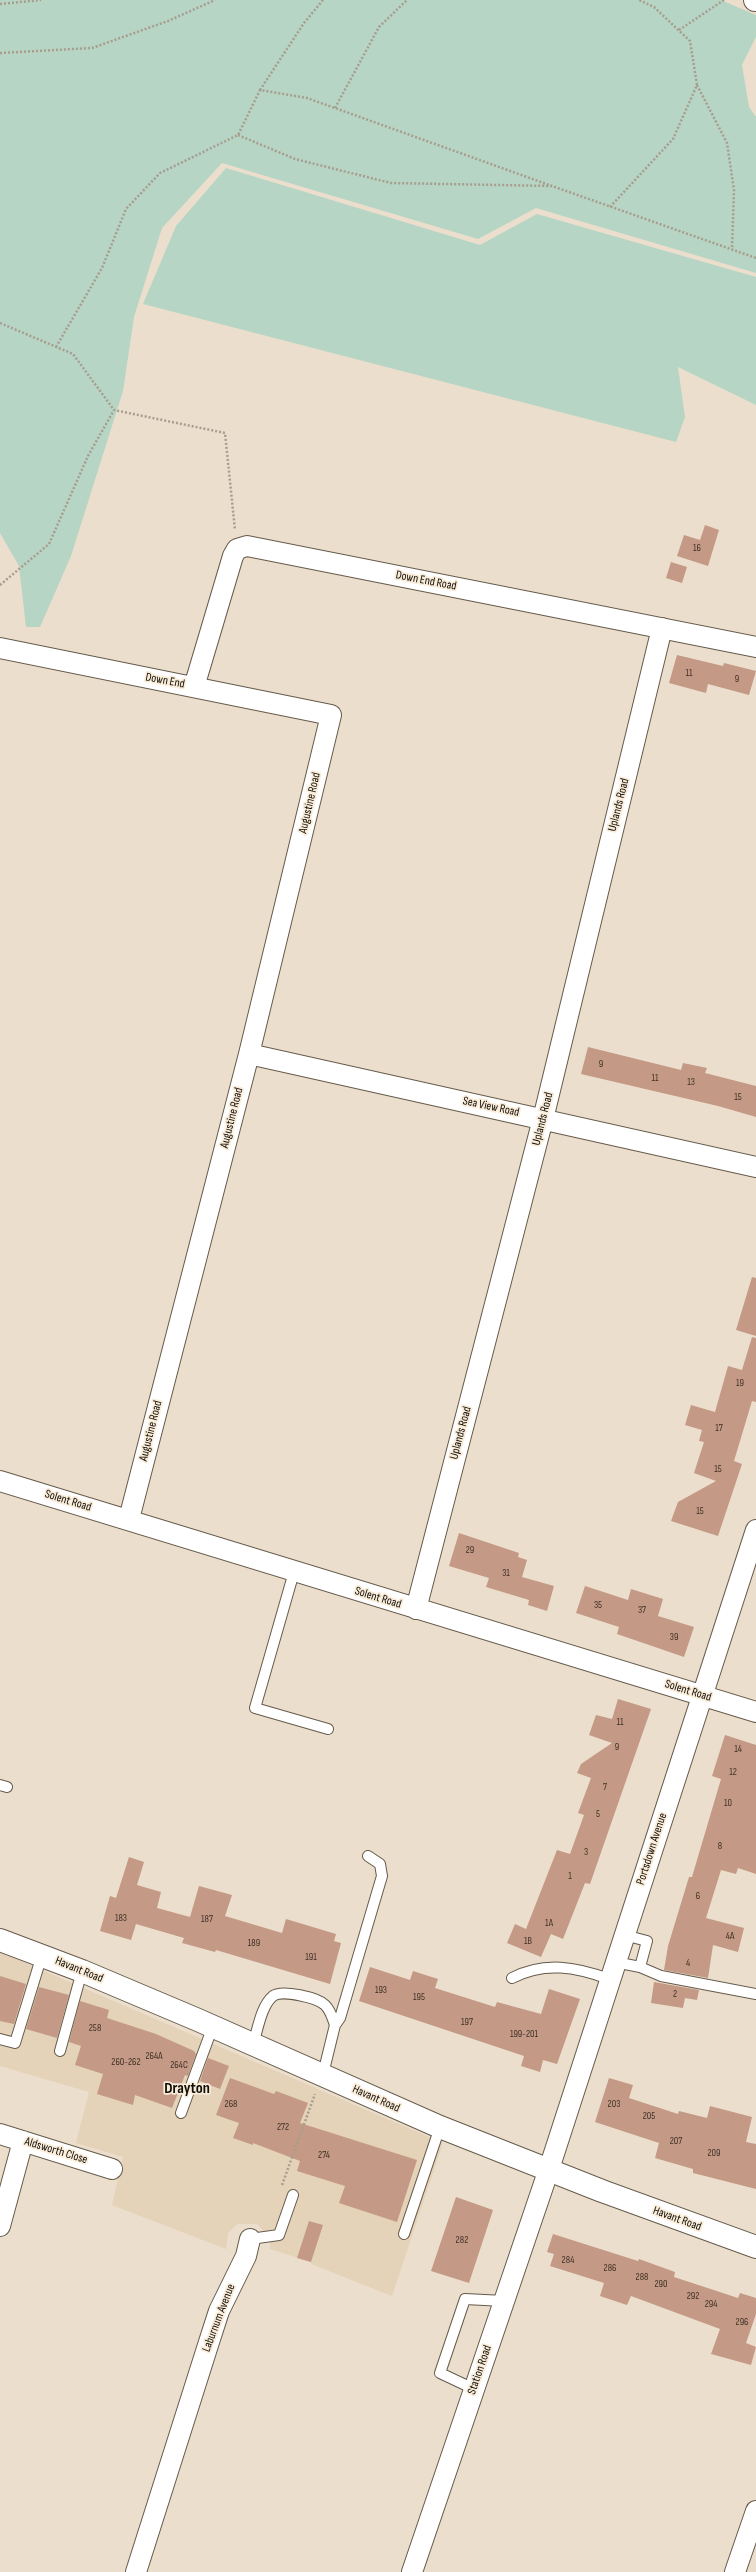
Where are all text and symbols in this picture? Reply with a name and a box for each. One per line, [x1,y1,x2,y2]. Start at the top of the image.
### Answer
house number: 16 [693,542,701,554]
street label: Down End Road [394,568,458,594]
house number: 11 [686,667,692,679]
street label: Down End [144,670,186,692]
house number: 9 [735,673,739,685]
street label: Augustine Road [296,771,324,835]
street label: Uplands Road [605,777,633,833]
house number: 9 [599,1058,603,1070]
house number: 11 [652,1072,658,1084]
house number: 13 [687,1076,695,1088]
street label: Augustine Road [218,1086,246,1150]
street label: Uplands Road [529,1091,557,1147]
house number: 15 [734,1091,742,1103]
street label: Sea View Road [461,1094,521,1120]
house number: 19 [736,1377,744,1389]
street label: Augustine Road [137,1399,165,1463]
street label: Uplands Road [447,1405,475,1461]
house number: 17 [715,1422,723,1434]
house number: 15 [714,1463,722,1475]
street label: Solent Road [43,1487,93,1515]
house number: 15 [696,1505,704,1517]
house number: 29 [466,1544,474,1556]
house number: 31 [502,1567,510,1579]
street label: Solent Road [353,1584,403,1612]
house number: 35 [594,1599,602,1611]
house number: 37 [638,1604,646,1616]
house number: 39 [670,1631,678,1643]
street label: Solent Road [663,1677,713,1705]
house number: 11 [617,1716,623,1728]
house number: 9 [615,1741,619,1753]
house number: 14 [734,1743,742,1755]
house number: 12 [729,1766,737,1778]
house number: 7 [603,1781,607,1793]
house number: 10 [724,1797,732,1809]
house number: 5 [596,1808,600,1820]
street label: Portsdown Avenue [634,1811,670,1887]
house number: 8 [718,1840,722,1852]
house number: 3 [584,1846,588,1858]
house number: 1 [568,1870,572,1882]
house number: 6 [696,1890,700,1902]
house number: 183 [115,1912,127,1924]
house number: 187 [201,1913,213,1925]
house number: 1A [545,1917,553,1929]
house number: 4A [726,1930,734,1942]
house number: 1B [524,1935,532,1947]
house number: 189 [248,1937,260,1949]
house number: 191 [305,1951,317,1963]
street label: Havant Road [53,1954,105,1986]
house number: 4 [686,1957,690,1969]
house number: 193 [375,1984,387,1996]
house number: 2 [673,1988,677,2000]
house number: 195 [413,1991,425,2003]
house number: 197 [461,2016,473,2028]
house number: 258 [89,2022,101,2034]
house number: 199-201 [510,2028,538,2040]
house number: 264A [145,2050,163,2062]
house number: 260-262 [111,2056,141,2068]
house number: 264C [170,2059,188,2071]
district label: Drayton [164,2079,210,2099]
street label: Havant Road [350,2082,402,2116]
house number: 268 [225,2098,237,2110]
house number: 203 [608,2098,620,2110]
house number: 205 [643,2110,655,2122]
house number: 272 [277,2121,289,2133]
street label: Aldsworth Close [23,2135,89,2167]
house number: 207 [670,2135,682,2147]
house number: 209 [707,2147,721,2159]
house number: 274 [318,2149,330,2161]
street label: Havant Road [651,2204,703,2234]
house number: 282 [456,2234,468,2246]
house number: 284 [562,2254,574,2266]
house number: 286 [604,2262,616,2274]
house number: 288 [636,2271,648,2283]
house number: 290 [654,2278,668,2290]
street label: Laburnum Avenue [199,2282,239,2354]
house number: 292 [687,2290,699,2302]
house number: 294 [705,2298,717,2310]
house number: 296 [736,2316,748,2328]
street label: Station Road [465,2343,495,2397]

